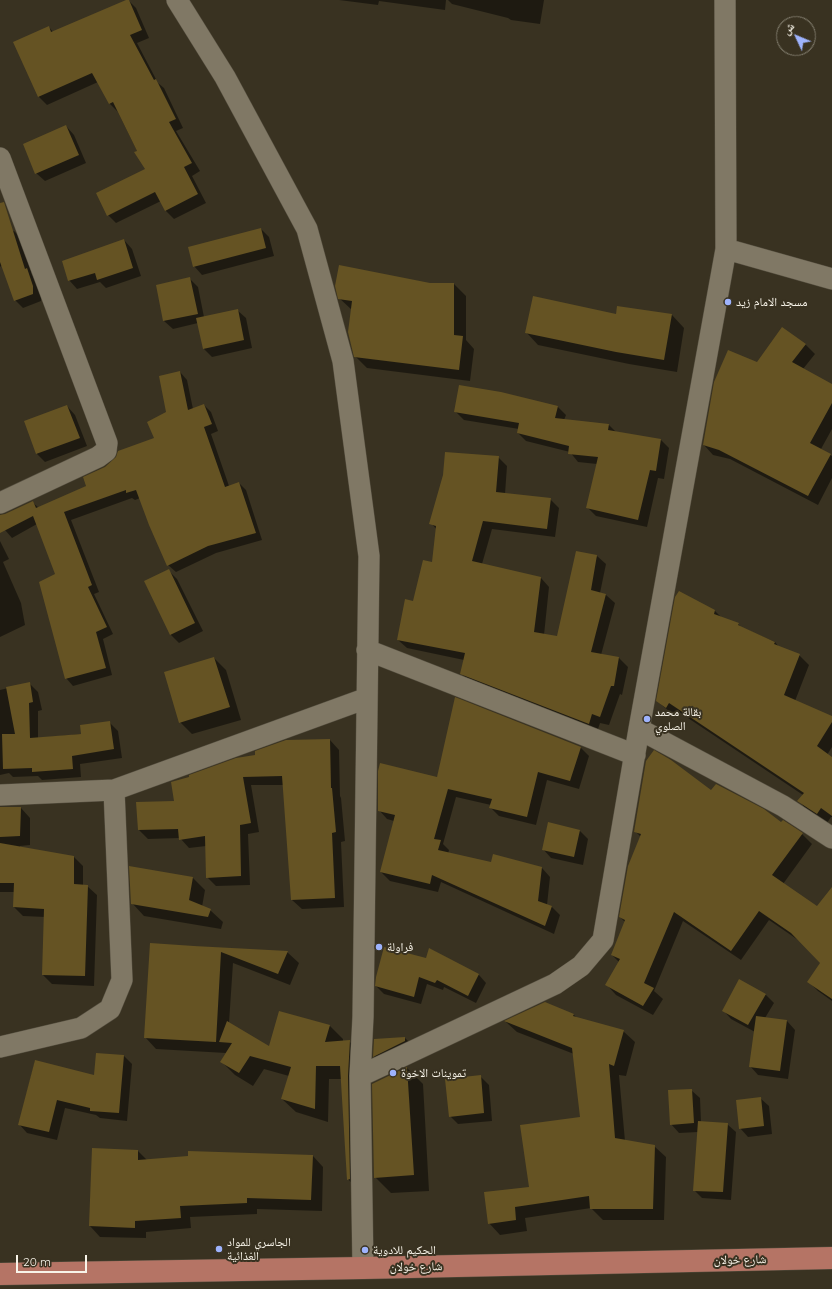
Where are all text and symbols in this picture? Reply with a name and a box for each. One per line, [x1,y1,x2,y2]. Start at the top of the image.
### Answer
north arrow [776,16,816,56]
text: ش [779,19,797,37]
place label: مسجد الامام زيد [736,295,808,309]
marker: مسجد الامام زيد [723,297,733,307]
place label: بقالة محمد الصلوي [655,705,701,733]
marker: بقالة محمد الصلوي [642,714,652,724]
place label: فراولة [387,940,413,954]
marker: فراولة [374,942,384,952]
place label: تموينات الاخوة [401,1066,466,1080]
marker: تموينات الاخوة [388,1068,398,1078]
place label: الجاسري للمواد الغذائية [227,1235,291,1263]
place label: الحكيم للادوية [373,1243,436,1257]
marker: الجاسري للمواد الغذائية [214,1244,224,1254]
marker: الحكيم للادوية [360,1245,370,1255]
scale bar [18,1247,89,1273]
street label: شارع خولان [714,1252,766,1268]
text: 20 m [23,1254,51,1269]
street label: شارع خولان [390,1259,442,1275]

